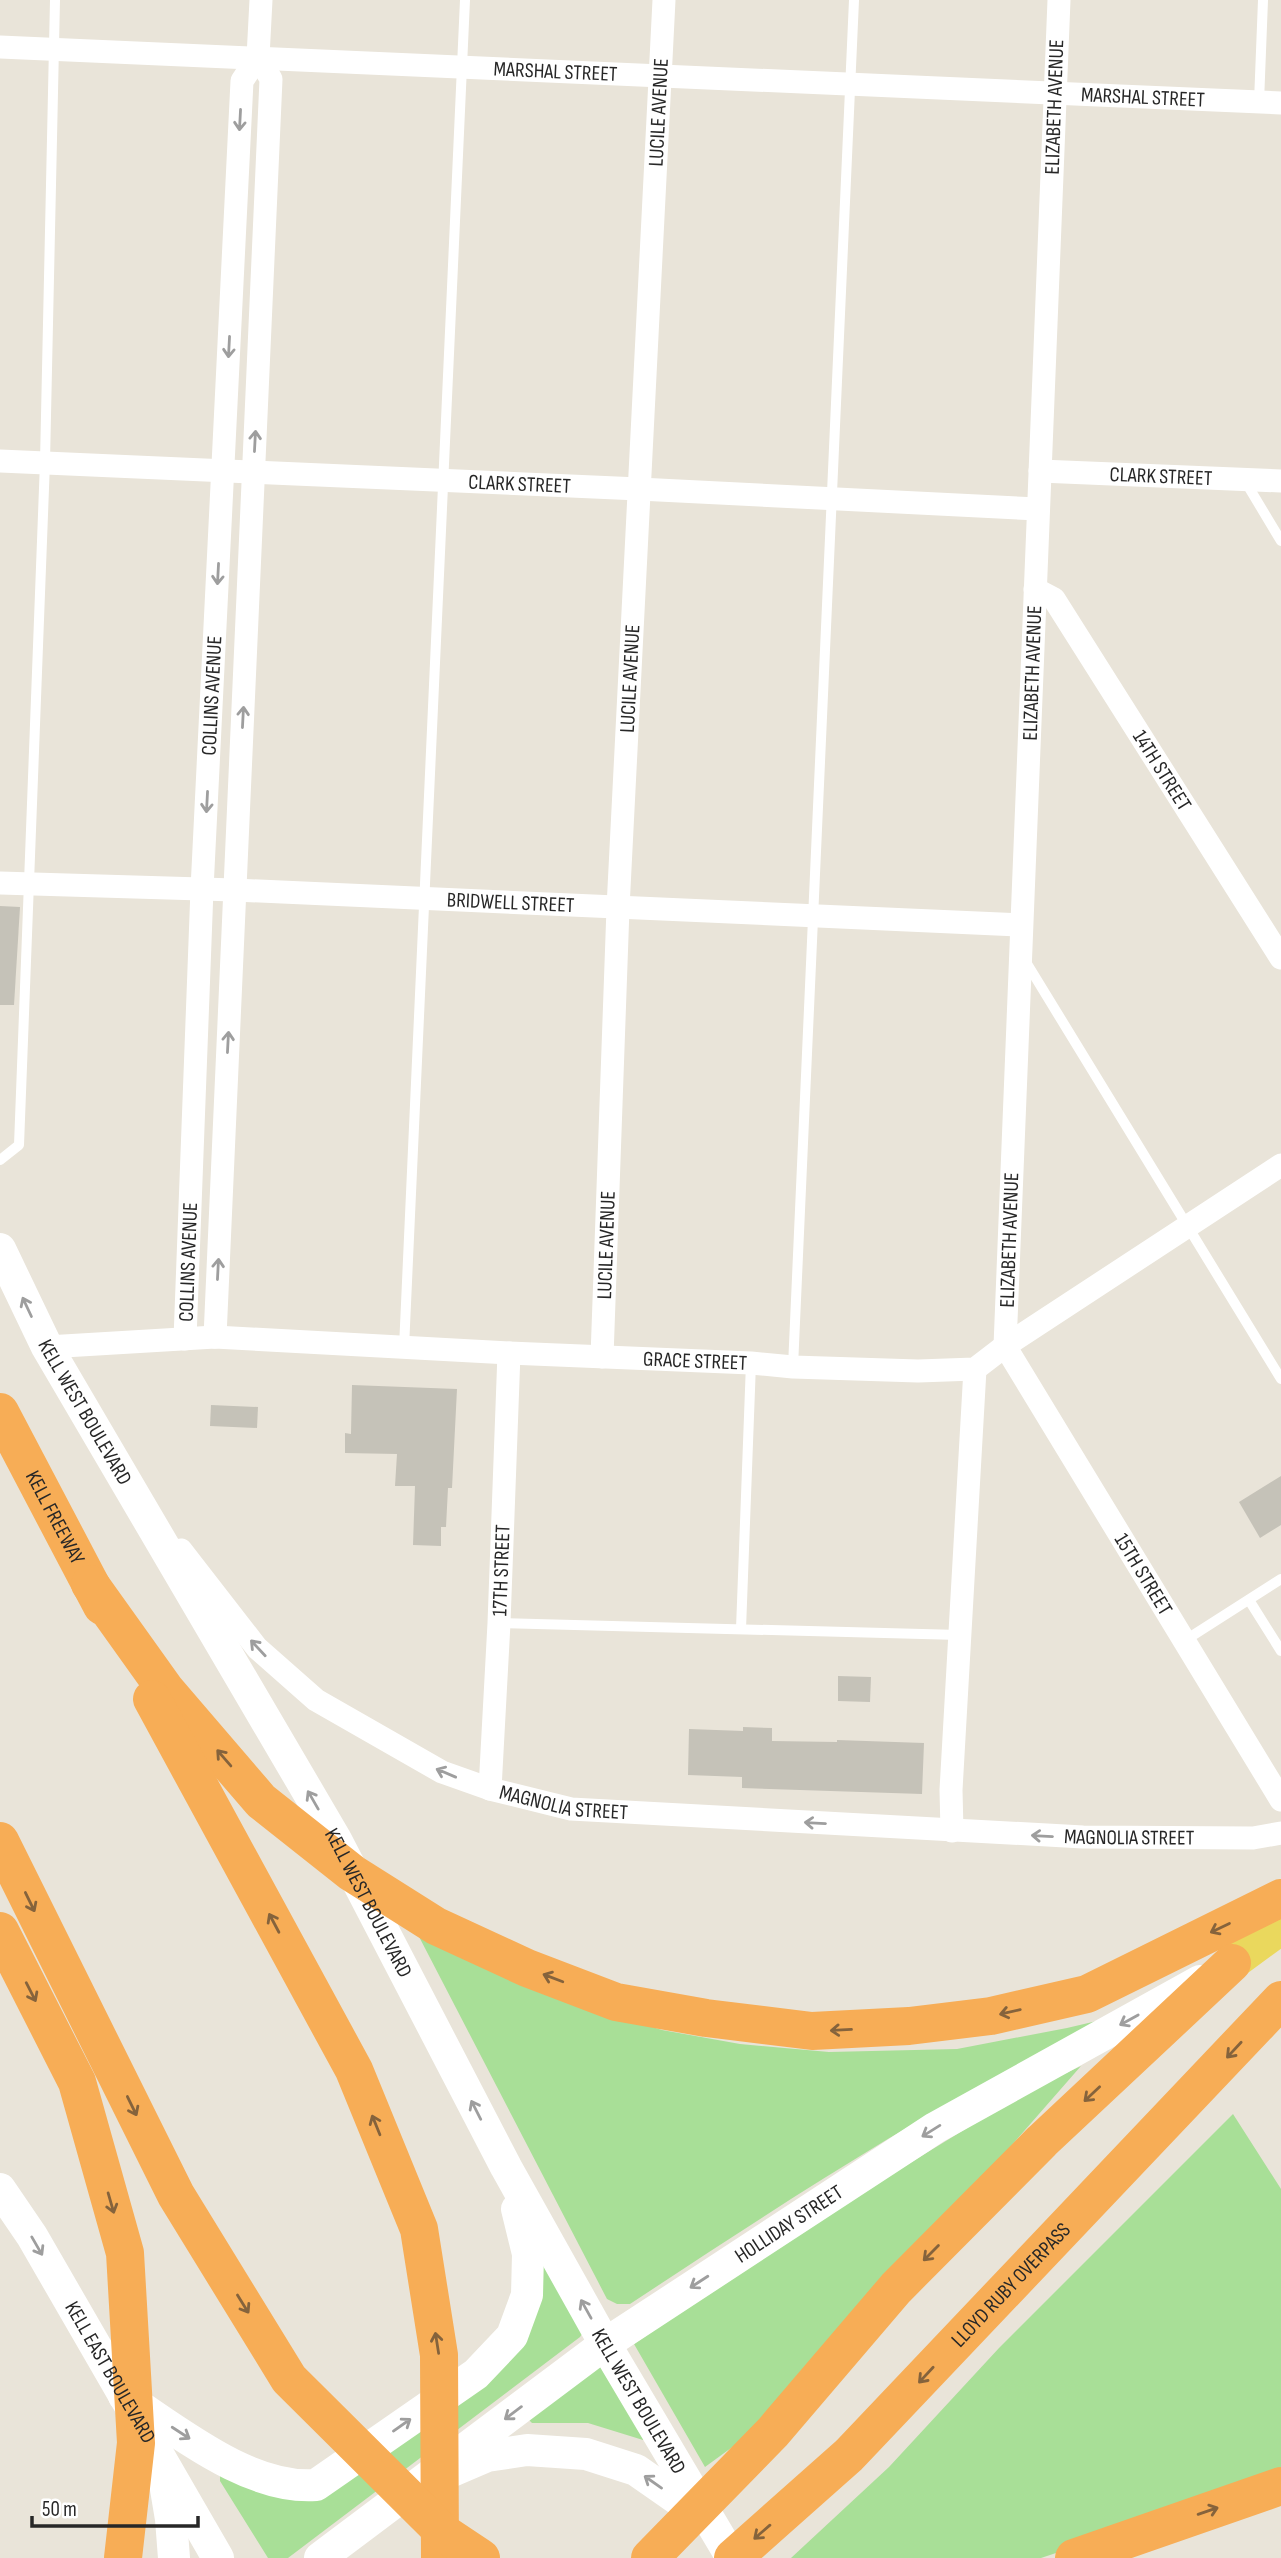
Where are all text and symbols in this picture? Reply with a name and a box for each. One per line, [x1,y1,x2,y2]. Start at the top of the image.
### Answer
street label: ELIZABETH AVENUE [1040,39,1069,175]
street label: MARSHAL STREET [493,57,618,87]
street label: LUCILE AVENUE [644,58,674,167]
street label: MARSHAL STREET [1080,82,1206,113]
one-way arrow [234,108,247,131]
one-way arrow [223,335,236,358]
one-way arrow [249,429,262,452]
street label: CLARK STREET [1109,462,1213,491]
street label: CLARK STREET [468,470,572,499]
one-way arrow [212,563,225,586]
street label: ELIZABETH AVENUE [1018,605,1047,741]
street label: LUCILE AVENUE [615,624,645,733]
street label: COLLINS AVENUE [197,635,228,756]
one-way arrow [236,705,249,728]
street label: 14TH STREET [1127,726,1197,816]
one-way arrow [200,790,213,813]
street label: BRIDWELL STREET [446,887,575,918]
one-way arrow [222,1031,235,1054]
street label: ELIZABETH AVENUE [995,1172,1024,1308]
street label: LUCILE AVENUE [592,1190,621,1300]
street label: COLLINS AVENUE [174,1202,203,1322]
one-way arrow [211,1258,224,1281]
one-way arrow [20,1297,34,1318]
street label: KELL WEST BOULEVARD [32,1336,137,1489]
street label: GRACE STREET [643,1347,748,1376]
street label: KELL FREEWAY [20,1466,90,1569]
street label: 17TH STREET [487,1524,516,1617]
street label: 15TH STREET [1109,1529,1178,1620]
one-way arrow [250,1639,267,1657]
one-way arrow [216,1750,232,1768]
one-way arrow [436,1765,457,1778]
street label: MAGNOLIA STREET [497,1780,629,1825]
one-way arrow [306,1791,320,1811]
one-way arrow [803,1817,826,1830]
street label: KELL WEST BOULEVARD [319,1824,417,1982]
street label: MAGNOLIA STREET [1063,1824,1195,1851]
one-way arrow [1031,1829,1054,1842]
one-way arrow [24,1891,38,1912]
one-way arrow [266,1913,280,1933]
one-way arrow [1210,1922,1231,1936]
one-way arrow [542,1970,564,1983]
one-way arrow [25,1981,38,2002]
one-way arrow [999,2006,1022,2019]
one-way arrow [1120,2013,1140,2027]
one-way arrow [829,2023,852,2036]
one-way arrow [1225,2041,1242,2058]
one-way arrow [1084,2085,1101,2102]
one-way arrow [125,2095,139,2116]
one-way arrow [469,2100,482,2121]
one-way arrow [369,2115,382,2137]
one-way arrow [921,2125,941,2139]
street label: HOLLIDAY STREET [730,2179,848,2269]
one-way arrow [106,2192,119,2214]
street label: LLOYD RUBY OVERPASS [946,2218,1076,2352]
one-way arrow [30,2235,44,2255]
one-way arrow [922,2245,939,2262]
one-way arrow [690,2276,710,2290]
one-way arrow [236,2293,250,2313]
street label: KELL EAST BOULEVARD [59,2297,161,2448]
one-way arrow [579,2299,592,2320]
street label: KELL WEST BOULEVARD [586,2324,691,2479]
one-way arrow [430,2332,443,2355]
one-way arrow [917,2366,934,2383]
one-way arrow [504,2405,523,2420]
one-way arrow [392,2418,411,2432]
one-way arrow [171,2426,191,2440]
one-way arrow [644,2475,663,2489]
scale bar [32,2484,198,2528]
text: 50 m [42,2497,77,2522]
one-way arrow [1197,2504,1219,2516]
one-way arrow [754,2524,771,2541]

